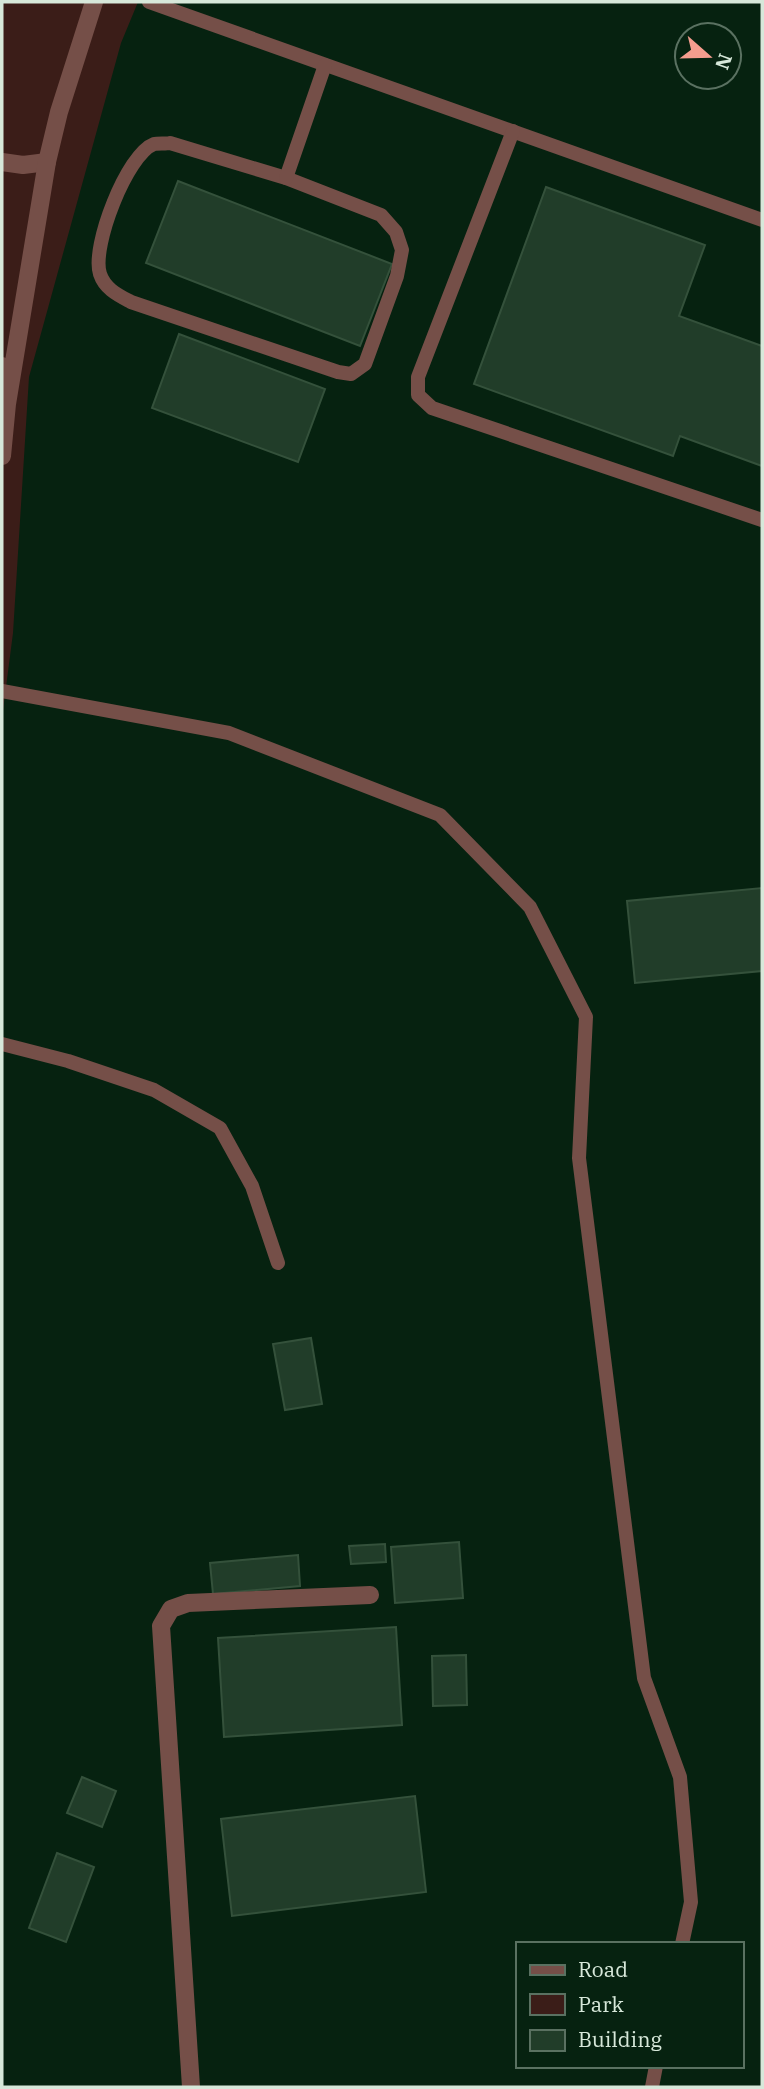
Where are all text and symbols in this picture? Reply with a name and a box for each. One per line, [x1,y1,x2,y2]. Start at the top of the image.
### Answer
north arrow [673,21,743,91]
text: N [710,51,738,73]
legend [516,1942,743,2068]
text: Road [578,1955,628,1983]
text: Park [578,1990,625,2018]
text: Building [578,2025,663,2053]

